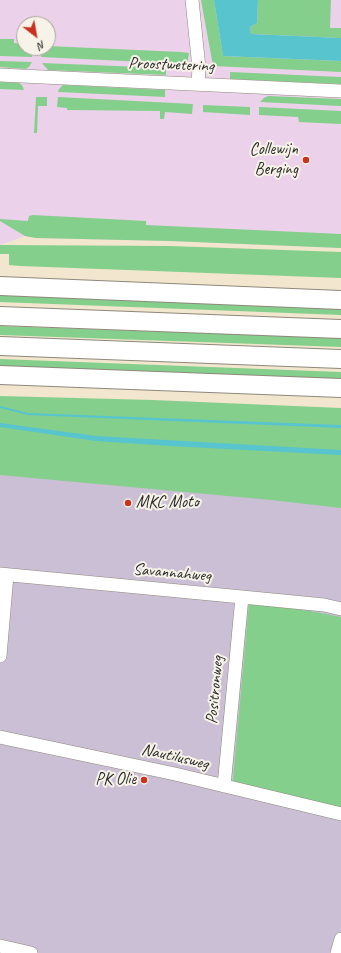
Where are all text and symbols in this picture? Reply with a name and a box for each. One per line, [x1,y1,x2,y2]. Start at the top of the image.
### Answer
north arrow [16,16,56,56]
text: N [35,38,48,53]
street label: Proostwetering [128,53,214,77]
place label: Collewijn Berging [250,140,298,180]
marker: Collewijn Berging [301,155,311,165]
place label: MKC Moto [136,493,199,513]
marker: MKC Moto [123,498,133,508]
street label: Savannahweg [132,559,212,587]
street label: Positronweg [202,655,228,725]
street label: Nautilusweg [140,739,210,775]
place label: PK Olie [95,770,136,790]
marker: PK Olie [139,775,149,785]

